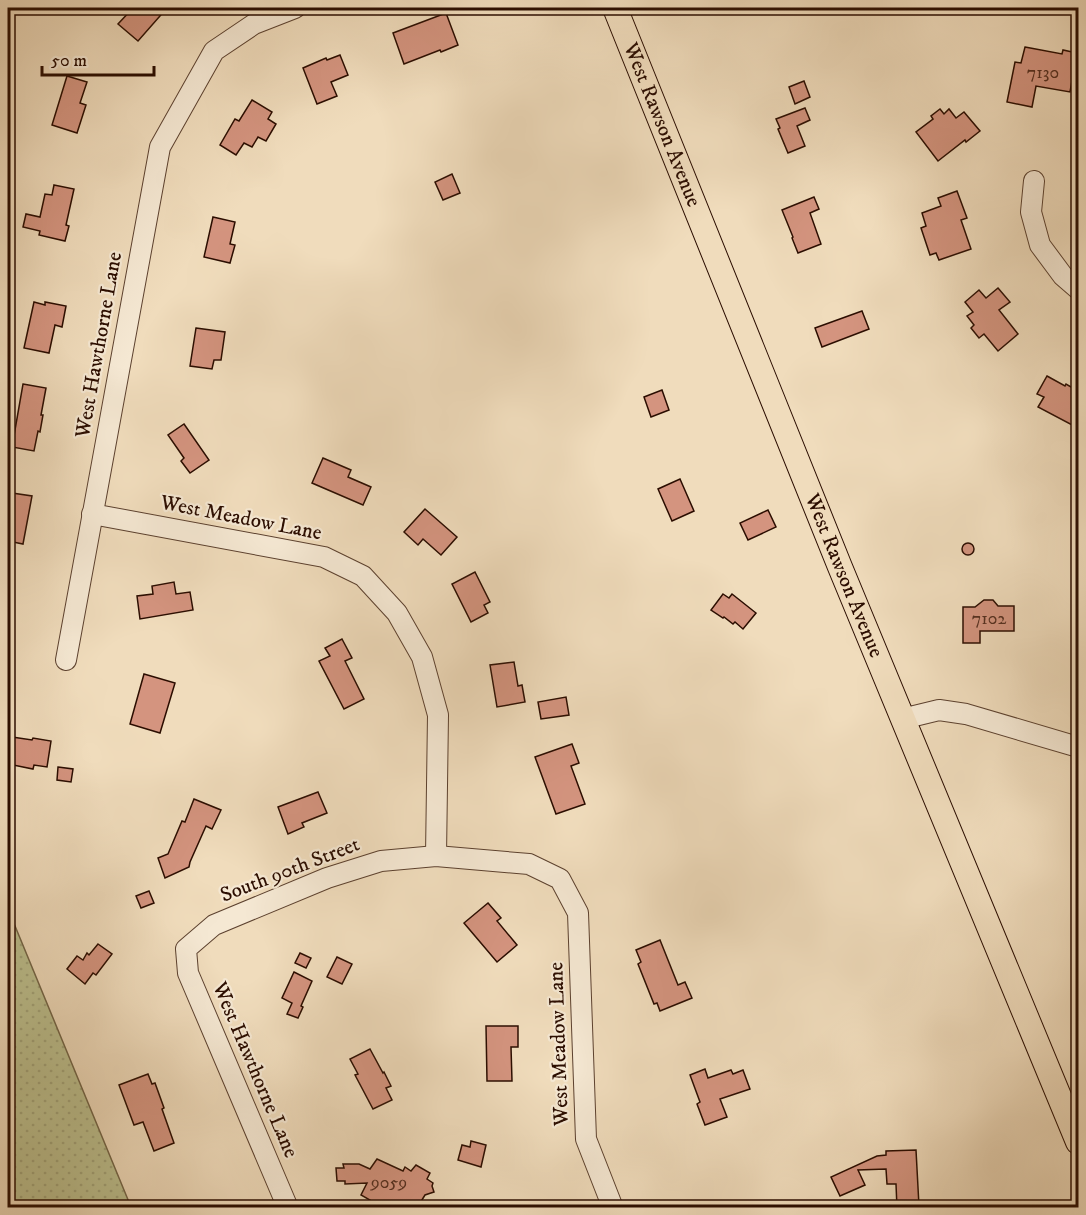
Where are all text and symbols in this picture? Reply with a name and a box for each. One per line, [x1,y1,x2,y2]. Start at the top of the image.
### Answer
street label: West Rawson Avenue [617,38,707,211]
scale bar [42,39,154,77]
text: 50 m [51,50,87,72]
house number: 7130 [1027,62,1059,84]
street label: West Hawthorne Lane [70,250,128,441]
street label: West Meadow Lane [157,489,324,546]
street label: West Rawson Avenue [798,489,889,662]
house number: 7102 [972,608,1006,630]
street label: South 90th Street [217,831,364,909]
street label: West Meadow Lane [543,961,575,1127]
street label: West Hawthorne Lane [206,977,304,1162]
house number: 9059 [370,1172,407,1194]

